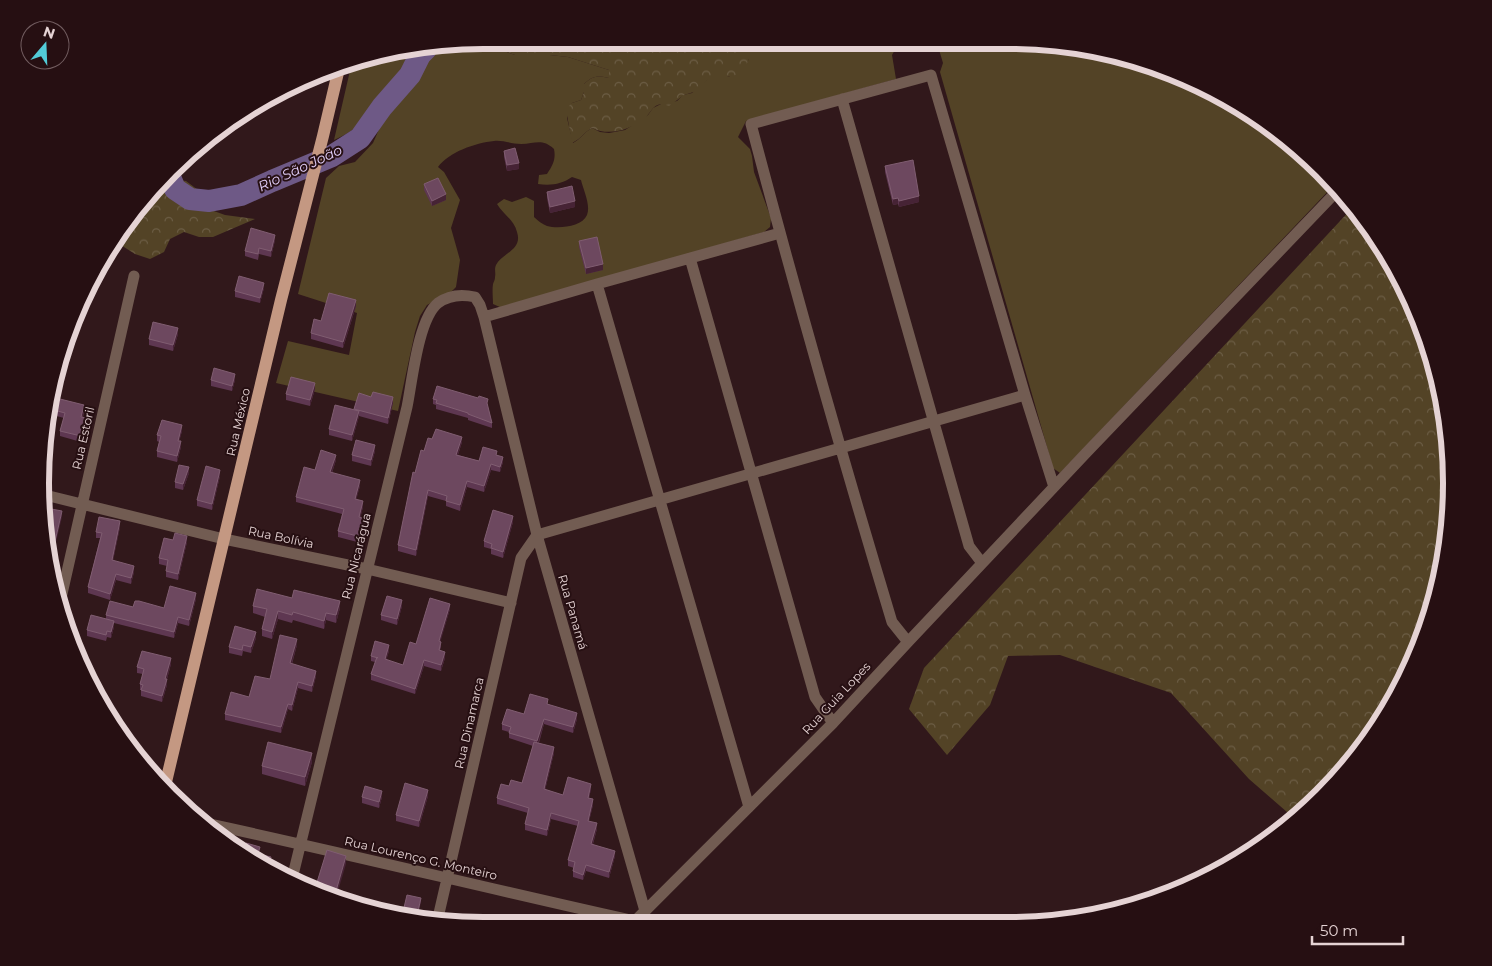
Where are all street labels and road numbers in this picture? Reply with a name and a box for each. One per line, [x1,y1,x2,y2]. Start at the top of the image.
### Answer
street label: Rua México [223,387,253,457]
street label: Rua Estoril [68,405,98,471]
street label: Rua Nicarágua [338,511,374,601]
street label: Rua Bolívia [247,523,315,551]
street label: Rua Panamá [555,573,591,651]
street label: Rua Guia Lopes [799,659,873,737]
street label: Rua Dinamarca [451,676,487,770]
street label: Rua Lourenço G. Monteiro [343,833,499,883]

